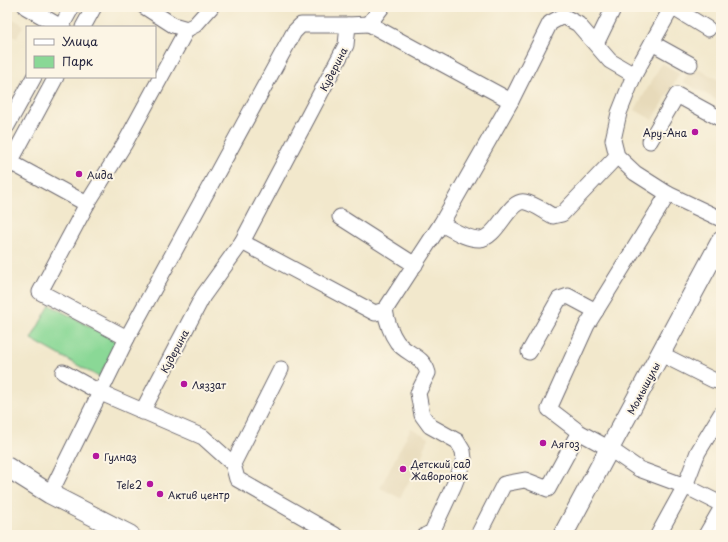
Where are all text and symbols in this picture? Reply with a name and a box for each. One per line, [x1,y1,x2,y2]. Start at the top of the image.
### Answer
legend [26,26,156,78]
text: Улица [62,32,98,50]
street label: Кудерина [316,44,352,94]
text: Парк [62,52,94,70]
place label: Ару-Ана [643,125,688,141]
marker: Ару-Ана [690,127,700,137]
place label: Аида [87,167,114,182]
marker: Аида [74,169,84,179]
street label: Кудерина [156,326,193,376]
street label: Момышулы [623,359,663,417]
place label: Ляззат [192,377,227,392]
marker: Ляззат [179,379,189,389]
place label: Аягоз [551,436,580,451]
marker: Аягоз [538,438,548,448]
place label: Гулназ [104,449,137,464]
marker: Гулназ [91,451,101,461]
place label: Детский сад Жаворонок [410,456,471,483]
marker: Детский сад Жаворонок [398,464,408,474]
place label: Tele2 [116,477,142,492]
marker: Tele2 [145,479,155,489]
place label: Актив центр [168,487,230,502]
marker: Актив центр [155,489,165,499]

